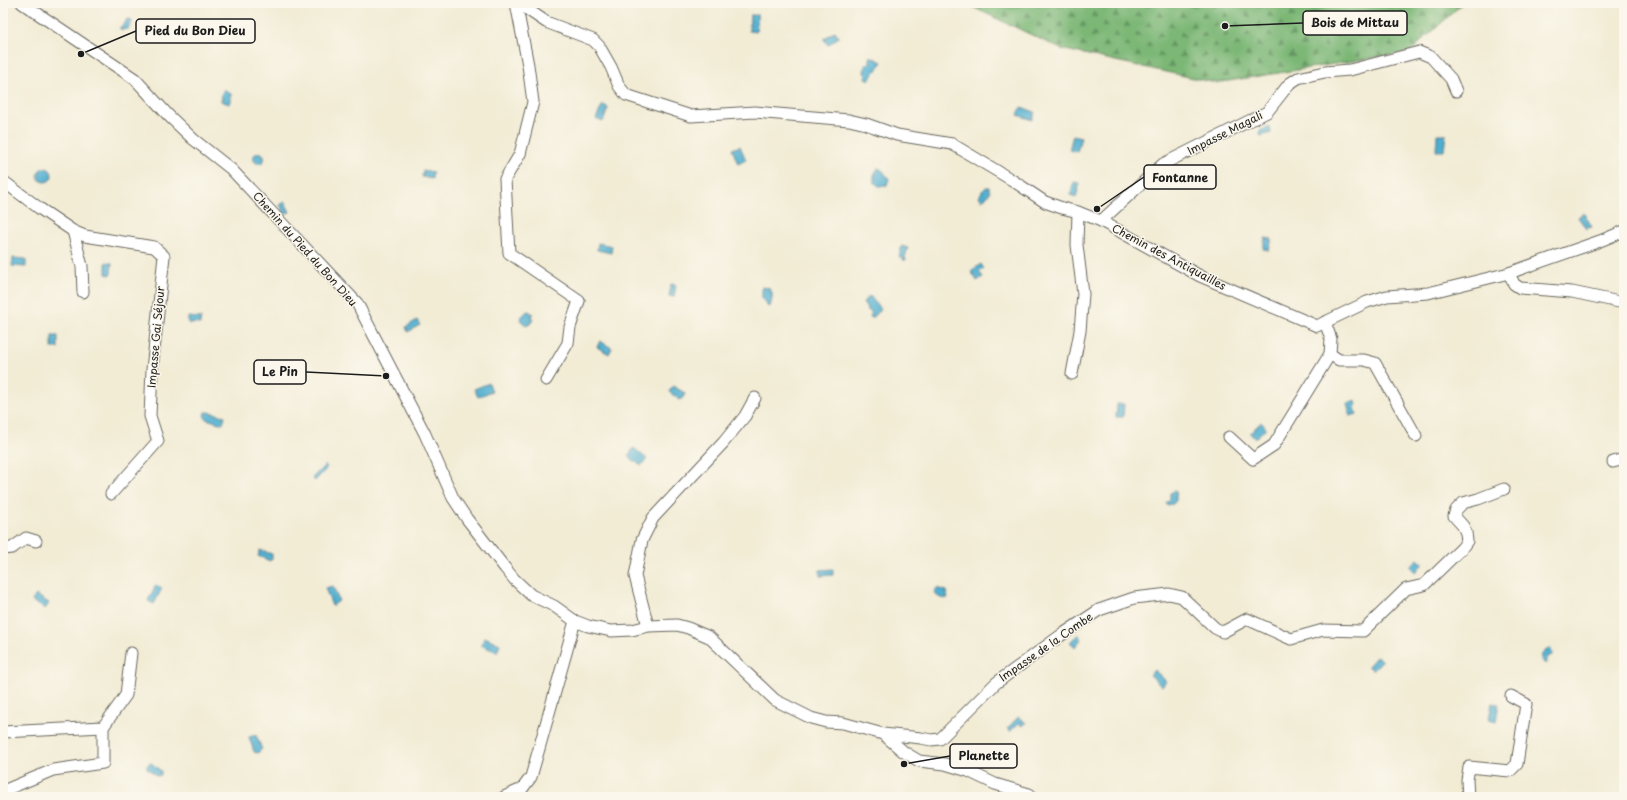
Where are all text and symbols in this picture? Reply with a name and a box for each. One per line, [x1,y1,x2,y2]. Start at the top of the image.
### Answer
callout: Bois de Mittau [1303,11,1407,35]
text: Bois de Mittau [1311,13,1399,31]
callout: Pied du Bon Dieu [136,19,255,43]
text: Pied du Bon Dieu [144,21,246,39]
street label: Impasse Magali [1184,106,1266,159]
callout: Fontanne [1144,165,1216,189]
text: Fontanne [1152,168,1209,186]
street label: Chemin du Pied du Bon Dieu [249,188,362,310]
street label: Chemin des Antiquailles [1109,219,1229,294]
street label: Impasse Gai Séjour [143,284,169,389]
callout: Le Pin [254,360,306,384]
text: Le Pin [262,362,298,380]
street label: Impasse de la Combe [995,608,1096,685]
callout: Planette [950,744,1017,768]
text: Planette [958,746,1010,764]

